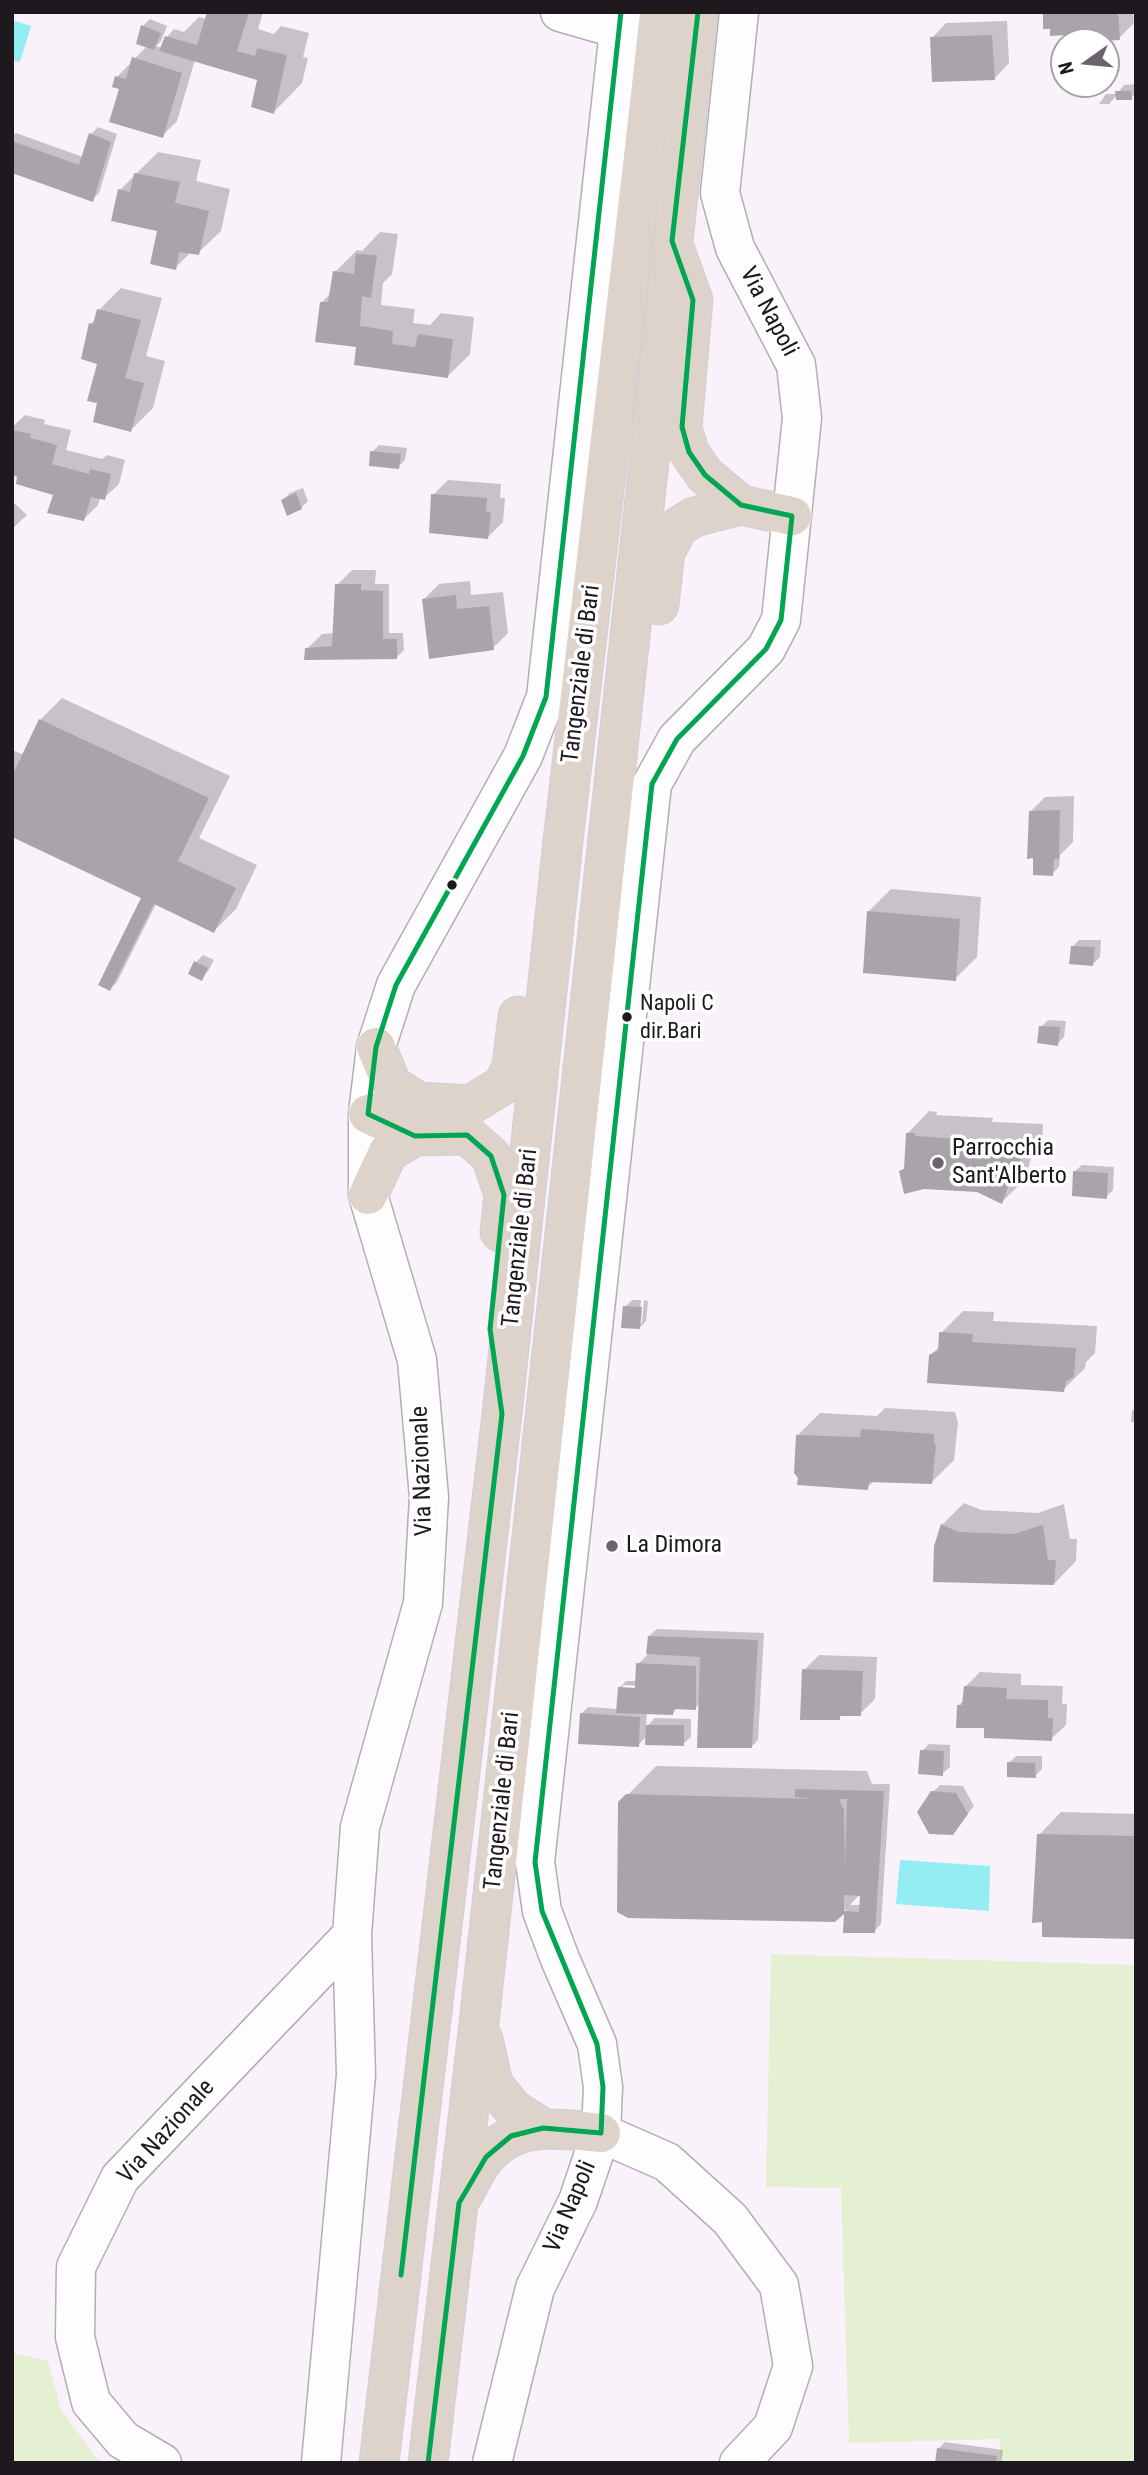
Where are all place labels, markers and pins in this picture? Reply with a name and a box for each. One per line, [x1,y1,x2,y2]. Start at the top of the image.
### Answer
unlabelled marker [445,878,459,892]
place label: Napoli C dir.Bari [640,991,714,1042]
marker: Napoli C dir.Bari [620,1010,634,1024]
place label: Parrocchia Sant'Alberto [952,1135,1067,1191]
marker: Parrocchia Sant'Alberto [930,1155,946,1171]
place label: La Dimora [626,1532,722,1560]
marker: La Dimora [604,1538,620,1554]

